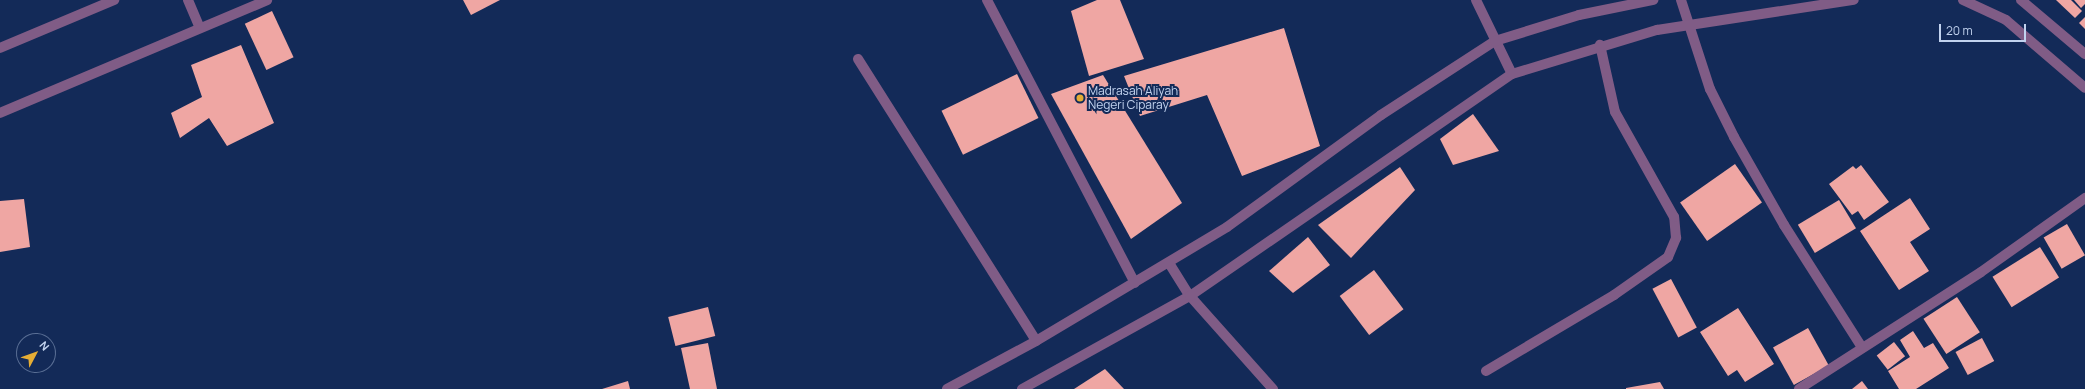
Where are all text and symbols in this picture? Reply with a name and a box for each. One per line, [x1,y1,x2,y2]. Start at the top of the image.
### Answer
scale bar [1941,16,2028,42]
text: 20 m [1946,22,1973,39]
place label: Madrasah Aliyah Negeri Ciparay [1088,84,1178,112]
marker: Madrasah Aliyah Negeri Ciparay [1075,93,1085,103]
north arrow [16,333,56,373]
text: N [36,338,53,353]

